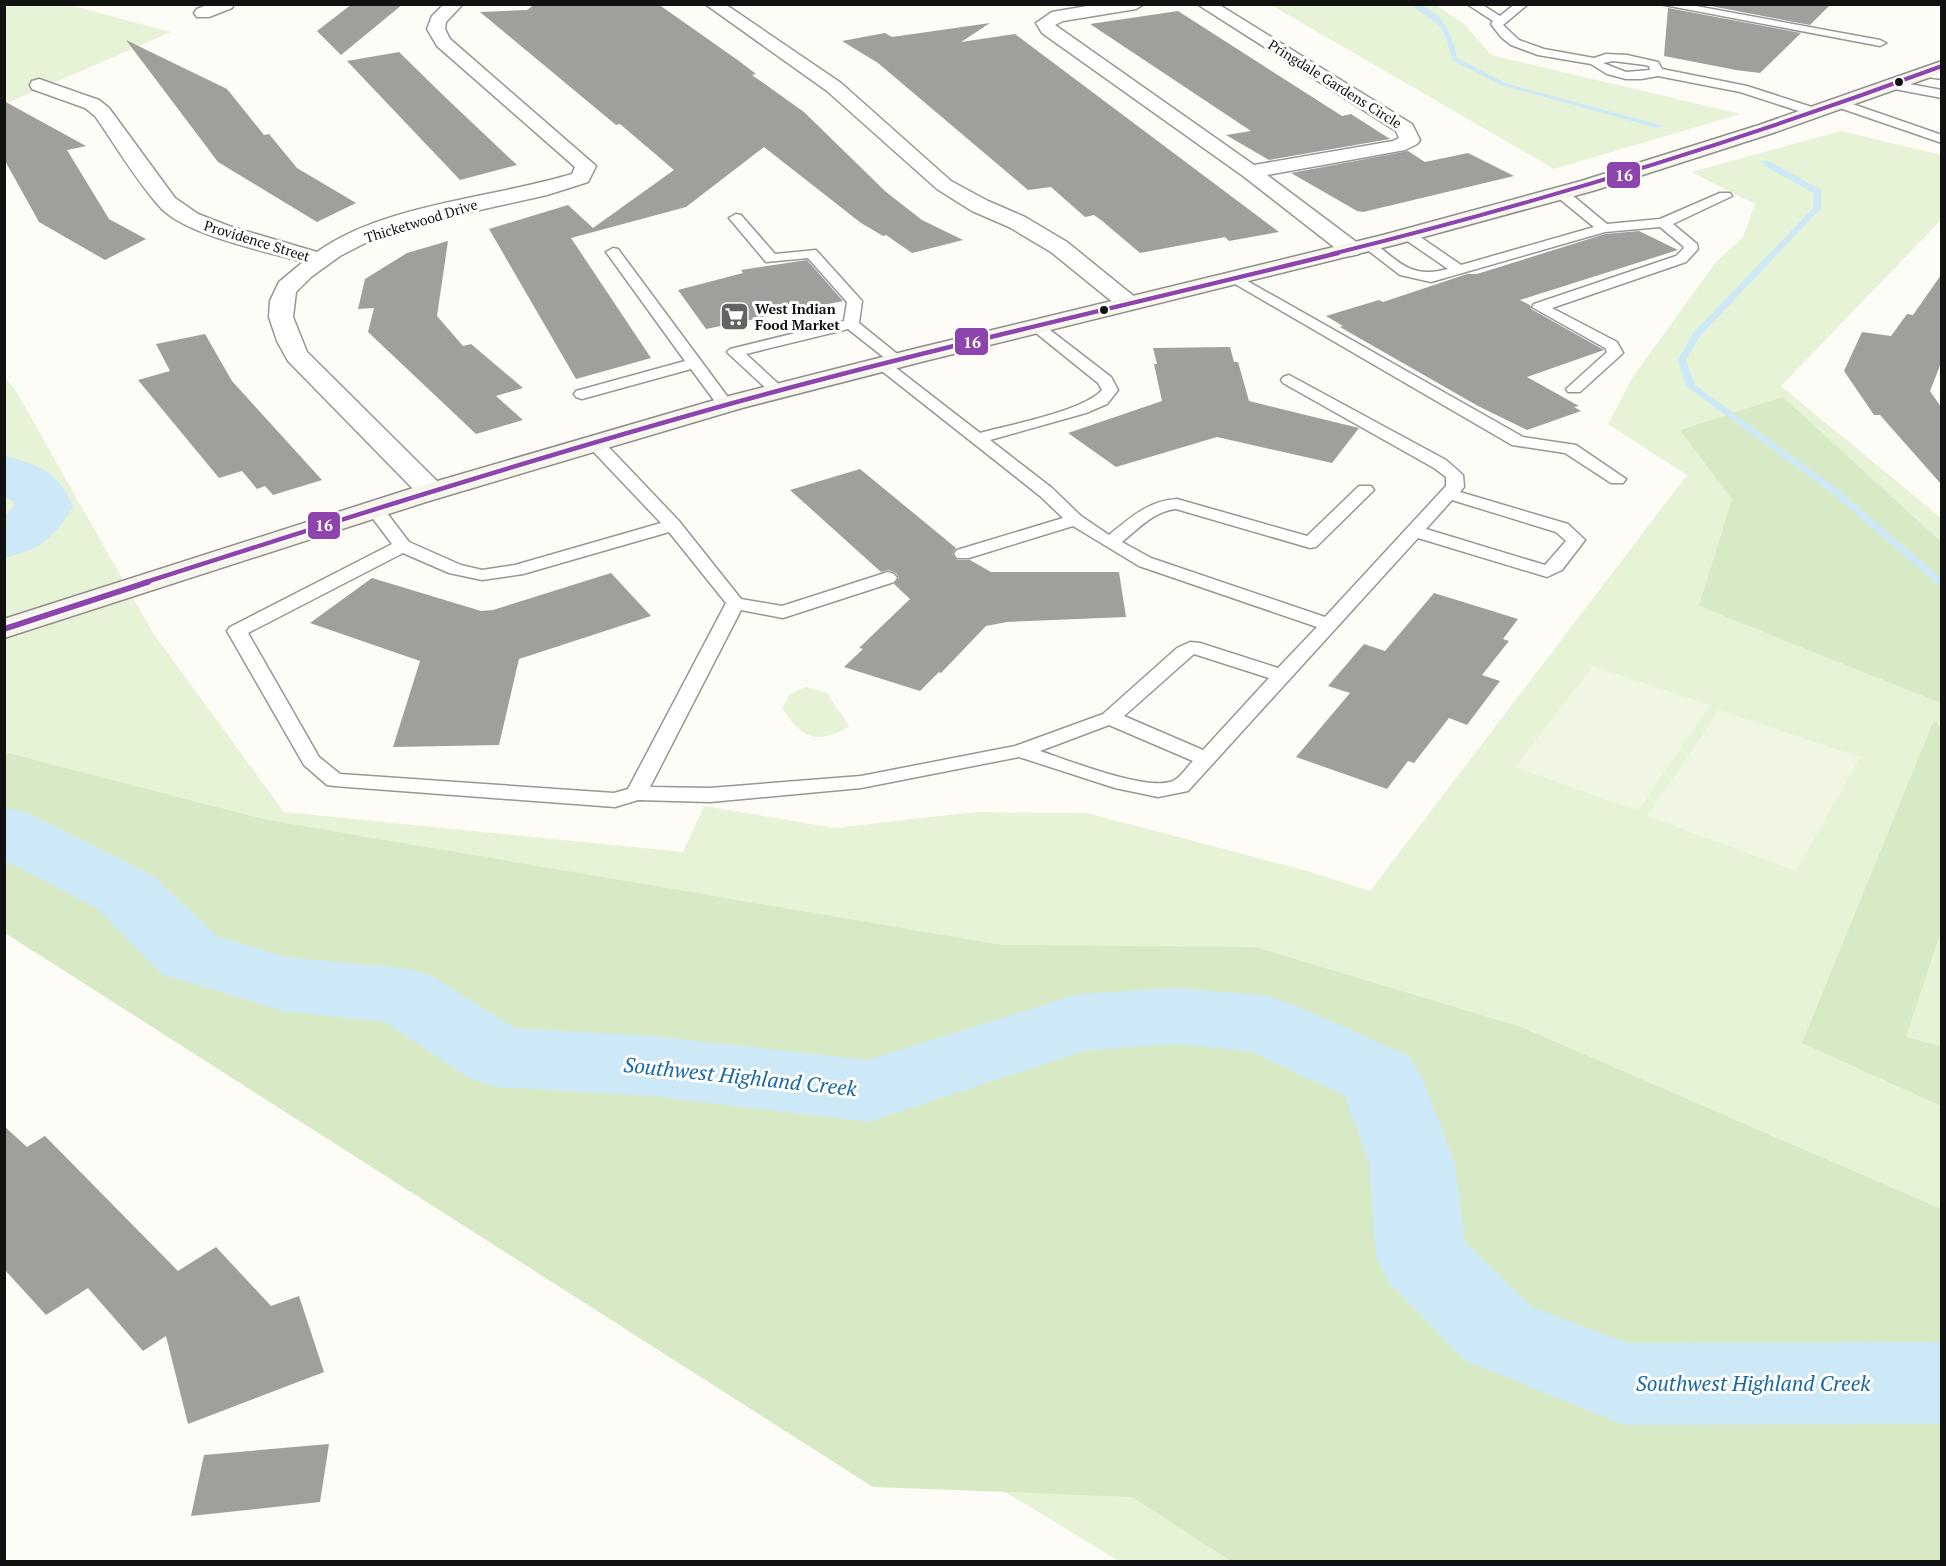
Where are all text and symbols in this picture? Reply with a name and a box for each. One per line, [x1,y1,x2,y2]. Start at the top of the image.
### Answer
street label: Pringdale Gardens Circle [1265,35,1406,132]
unlabelled marker [1893,76,1905,88]
line badge: 16 [1606,161,1641,189]
text: 16 [1615,164,1633,186]
street label: Thicketwood Drive [362,194,480,247]
street label: Providence Street [202,215,313,266]
place label: West Indian Food Market [755,299,840,334]
supermarket icon: West Indian Food Market [718,301,750,333]
unlabelled marker [1098,304,1110,316]
line badge: 16 [954,327,989,356]
text: 16 [963,331,981,353]
line badge: 16 [307,511,341,540]
text: 16 [315,514,333,536]
water label: Southwest Highland Creek [622,1050,859,1102]
water label: Southwest Highland Creek [1636,1369,1871,1397]

